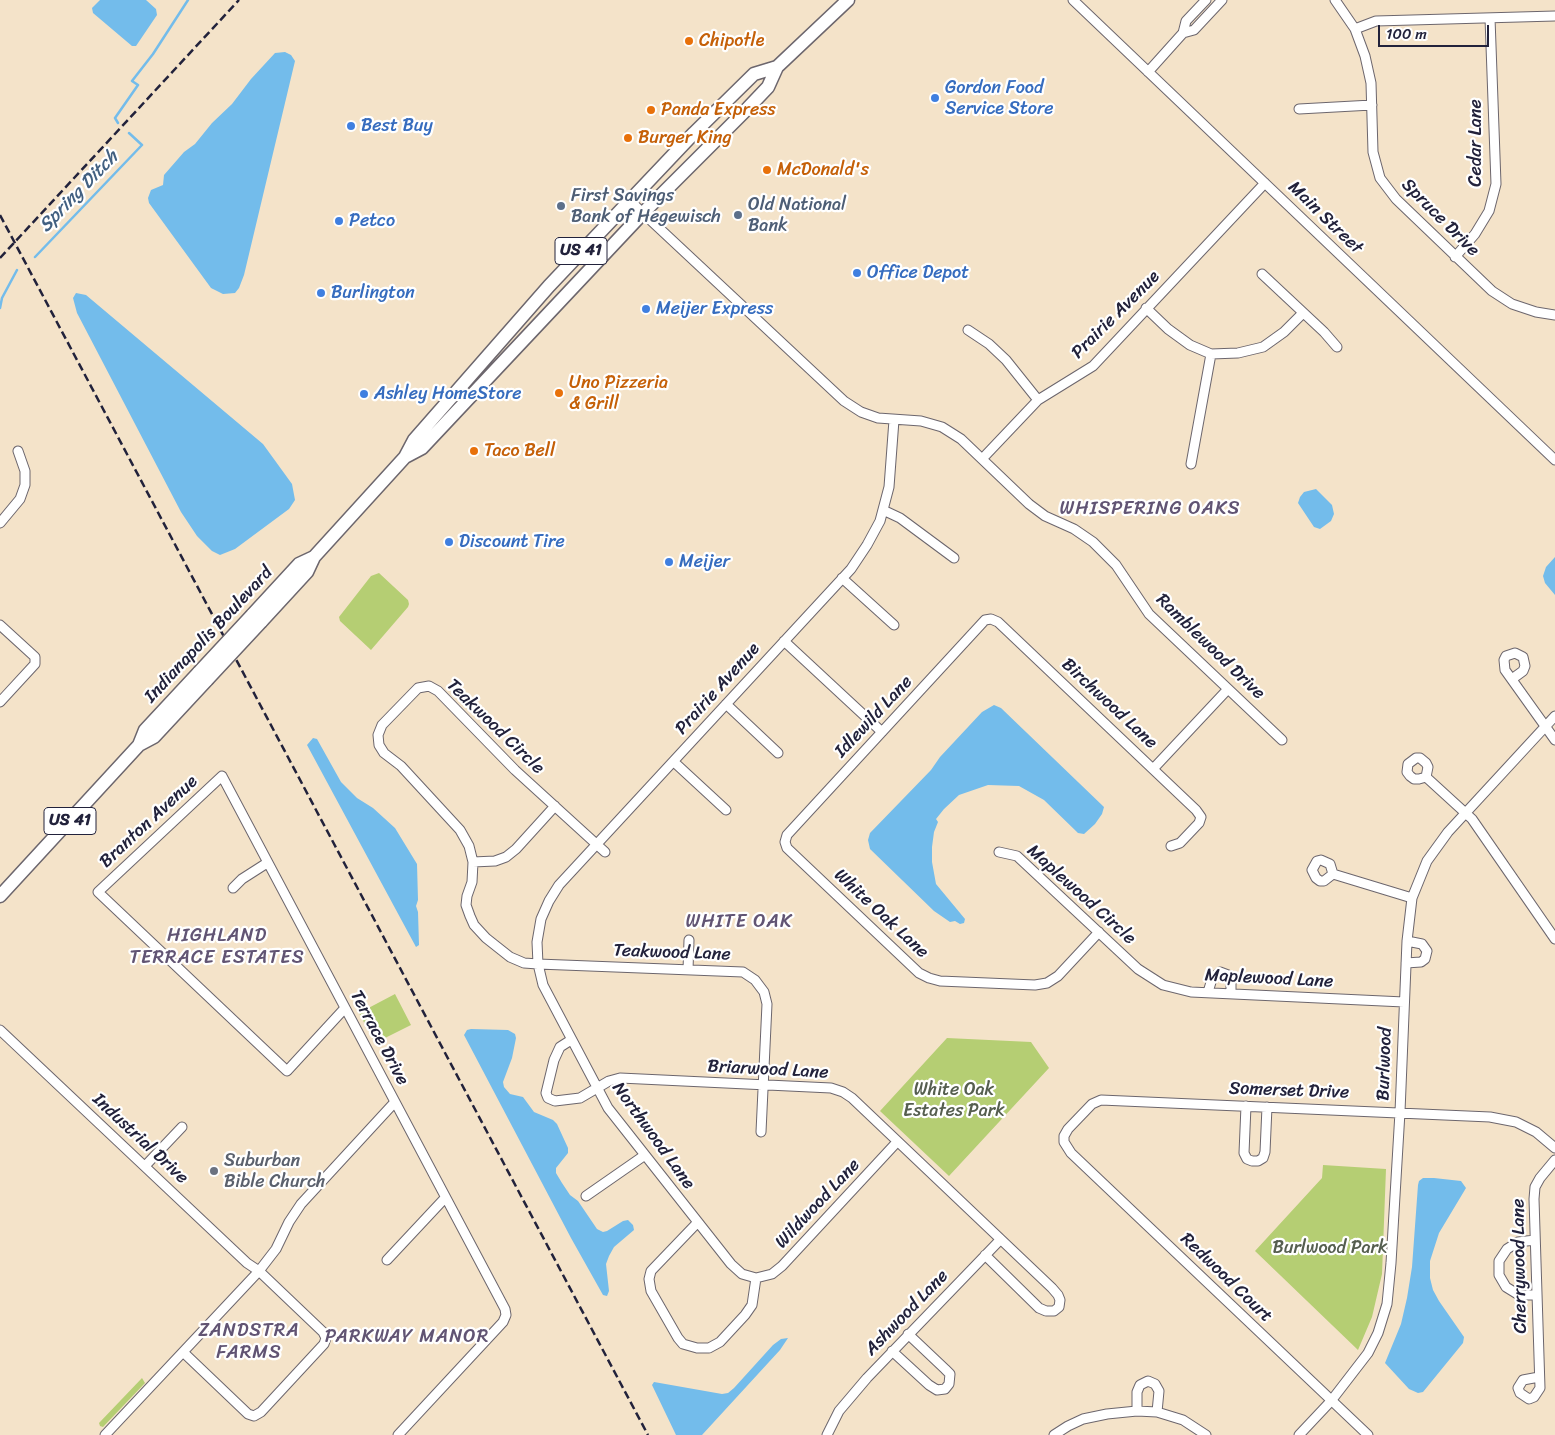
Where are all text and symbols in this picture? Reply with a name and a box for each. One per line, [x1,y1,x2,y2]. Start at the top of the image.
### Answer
scale bar [1380,15,1491,47]
text: 100 m [1386,21,1427,47]
place label: Chipotle [699,30,764,52]
marker: Chipotle [683,35,695,47]
place label: Gordon Food Service Store [945,77,1054,120]
marker: Gordon Food Service Store [929,92,941,104]
place label: Panda Express [661,99,776,121]
street label: Cedar Lane [1465,99,1487,187]
marker: Panda Express [645,104,657,116]
place label: Best Buy [361,115,433,137]
marker: Best Buy [345,120,357,132]
place label: Burger King [638,127,731,149]
marker: Burger King [622,132,634,144]
water label: Spring Ditch [35,147,123,237]
place label: McDonald's [777,159,869,181]
marker: McDonald's [761,164,773,176]
street label: Spruce Drive [1396,174,1484,262]
street label: Main Street [1283,177,1367,259]
place label: First Savings Bank of Hegewisch [571,185,721,228]
place label: Old National Bank [748,194,846,236]
marker: First Savings Bank of Hegewisch [555,200,567,212]
marker: Old National Bank [732,209,744,221]
place label: Petco [349,210,395,232]
marker: Petco [333,215,345,227]
road number: US 41 [555,238,607,264]
place label: Office Depot [867,262,969,284]
street label: Prairie Avenue [1067,266,1165,364]
marker: Office Depot [851,267,863,279]
place label: Burlington [331,282,415,304]
marker: Burlington [315,287,327,299]
place label: Meijer Express [656,298,773,320]
marker: Meijer Express [640,303,652,315]
place label: Uno Pizzeria & Grill [569,372,668,414]
place label: Ashley HomeStore [374,383,522,405]
marker: Uno Pizzeria & Grill [553,387,565,399]
marker: Ashley HomeStore [358,388,370,400]
place label: Taco Bell [484,440,555,462]
marker: Taco Bell [468,445,480,457]
district label: WHISPERING OAKS [1059,498,1241,520]
place label: Discount Tire [459,531,565,553]
marker: Discount Tire [443,536,455,548]
place label: Meijer [679,551,730,573]
marker: Meijer [663,556,675,568]
street label: Indianapolis Boulevard [140,562,278,708]
street label: Ramblewood Drive [1151,590,1269,704]
street label: Prairie Avenue [671,639,765,739]
street label: Birchwood Lane [1057,654,1161,754]
street label: Idlewild Lane [831,672,917,762]
street label: Teakwood Circle [442,675,548,779]
street label: Branton Avenue [96,771,202,873]
road number: US 41 [44,808,96,834]
street label: Maplewood Circle [1022,840,1140,950]
street label: White Oak Lane [829,865,933,963]
district label: WHITE OAK [685,911,793,933]
district label: HIGHLAND TERRACE ESTATES [129,925,305,969]
street label: Teakwood Lane [613,940,731,966]
street label: Maplewood Lane [1204,965,1334,993]
street label: Terrace Drive [345,987,413,1089]
street label: Burlwood [1373,1027,1397,1101]
street label: Briarwood Lane [707,1056,829,1084]
street label: Northwood Lane [607,1078,699,1194]
street label: Somerset Drive [1229,1078,1349,1104]
park label: White Oak Estates Park [903,1079,1005,1122]
street label: Industrial Drive [88,1089,192,1189]
place label: Suburban Bible Church [224,1150,325,1192]
street label: Wildwood Lane [771,1155,865,1253]
marker: Suburban Bible Church [208,1165,220,1177]
street label: Cherrywood Lane [1508,1198,1532,1334]
street label: Redwood Court [1175,1229,1277,1327]
park label: Burlwood Park [1272,1237,1388,1259]
street label: Ashwood Lane [861,1266,953,1360]
district label: ZANDSTRA FARMS [197,1320,301,1364]
district label: PARKWAY MANOR [323,1326,491,1348]

